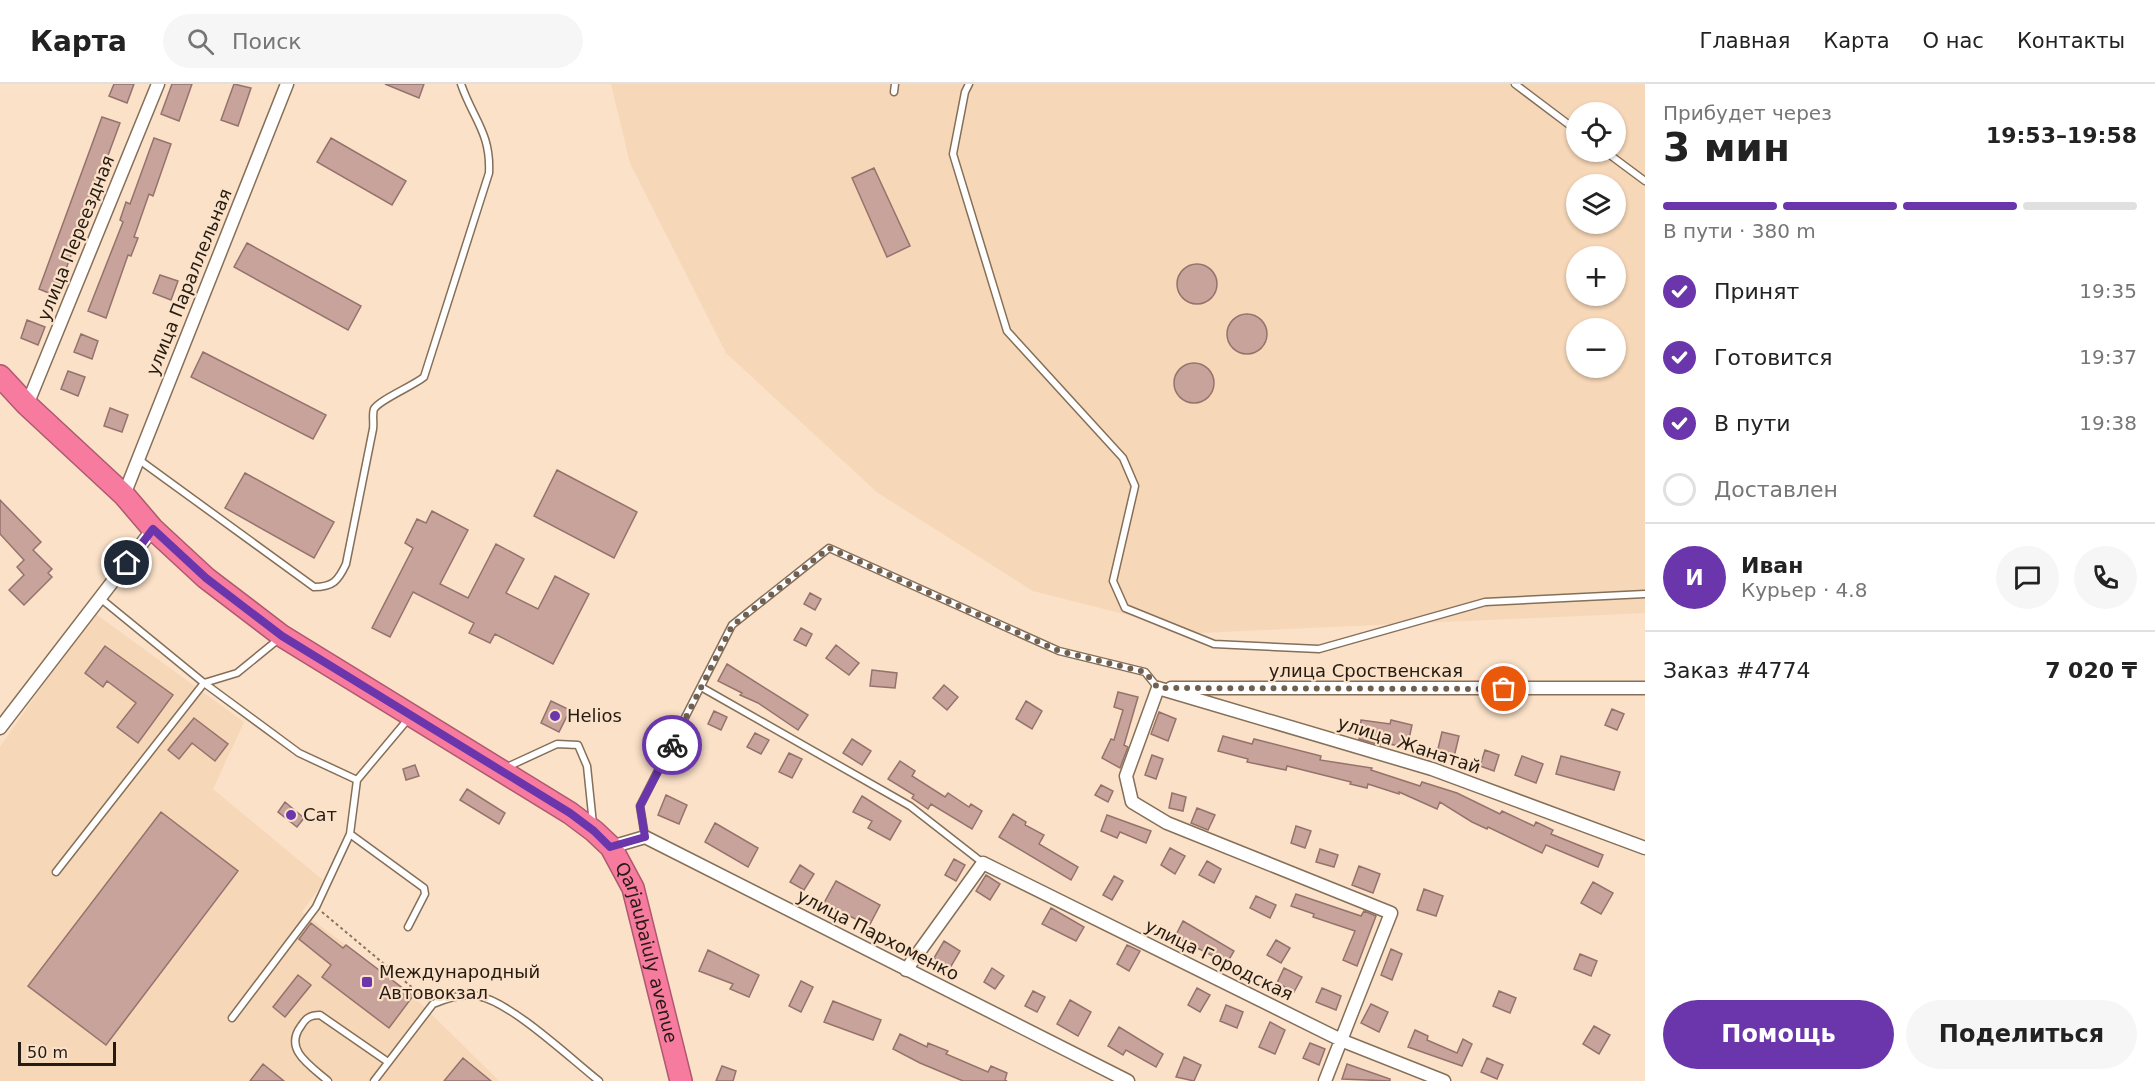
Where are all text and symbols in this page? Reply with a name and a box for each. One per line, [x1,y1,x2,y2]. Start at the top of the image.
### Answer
search box [163,14,583,68]
text: Карта [30,25,127,58]
icon: search [184,25,217,58]
text: Поиск [232,29,302,54]
text: Главная [1700,29,1790,53]
text: Карта [1823,29,1890,53]
text: О нас [1923,29,1984,53]
text: Контакты [2017,29,2125,53]
text: Прибудет через [1663,101,1832,125]
map controls [1566,102,1626,378]
button: locate [1566,102,1626,162]
text: 19:53–19:58 [1986,123,2137,148]
text: 3 мин [1663,125,1790,170]
street label: улица Переездная [33,152,118,324]
button: layers [1566,174,1626,234]
street label: улица Параллельная [141,185,236,378]
text: В пути · 380 m [1663,219,1816,243]
button: + [1566,246,1626,306]
icon: check [1663,275,1696,308]
text: Принят [1714,279,1799,304]
text: 19:35 [2079,279,2137,303]
button: − [1566,318,1626,378]
icon: check [1663,341,1696,374]
text: Готовится [1714,345,1833,370]
text: 19:37 [2079,345,2137,369]
icon: check [1663,407,1696,440]
text: В пути [1714,411,1791,436]
text: 19:38 [2079,411,2137,435]
text: Доставлен [1714,477,1838,502]
pin [101,537,152,588]
icon: home [110,546,143,579]
button: chat [1996,546,2059,609]
button: phone [2074,546,2137,609]
text: Иван [1741,553,1803,578]
text: И [1685,565,1704,590]
text: Курьер · 4.8 [1741,578,1867,602]
text: Заказ #4774 [1663,658,1810,683]
text: 7 020 ₸ [2045,658,2137,683]
street label: улица Сроственская [1269,660,1463,681]
pin [1478,663,1529,714]
icon: bag [1487,672,1520,705]
place label: Helios [567,705,622,726]
marker: Helios [548,709,562,723]
street label: улица Жанатай [1335,711,1483,778]
courier [642,715,702,775]
icon: bike [656,729,689,762]
place label: Сат [303,804,337,825]
marker: Сат [284,808,298,822]
street label: Qarjaubaiuly avenue [611,858,682,1045]
street label: улица Пархоменко [794,885,963,985]
street label: улица Городская [1142,915,1297,1005]
place label: Международный Автовокзал [379,961,540,1003]
marker: Международный Автовокзал [360,975,374,989]
button: Помощь [1663,1000,1894,1069]
button: Поделиться [1906,1000,2137,1069]
scale bar [18,1039,116,1066]
text: 50 m [27,1043,68,1062]

